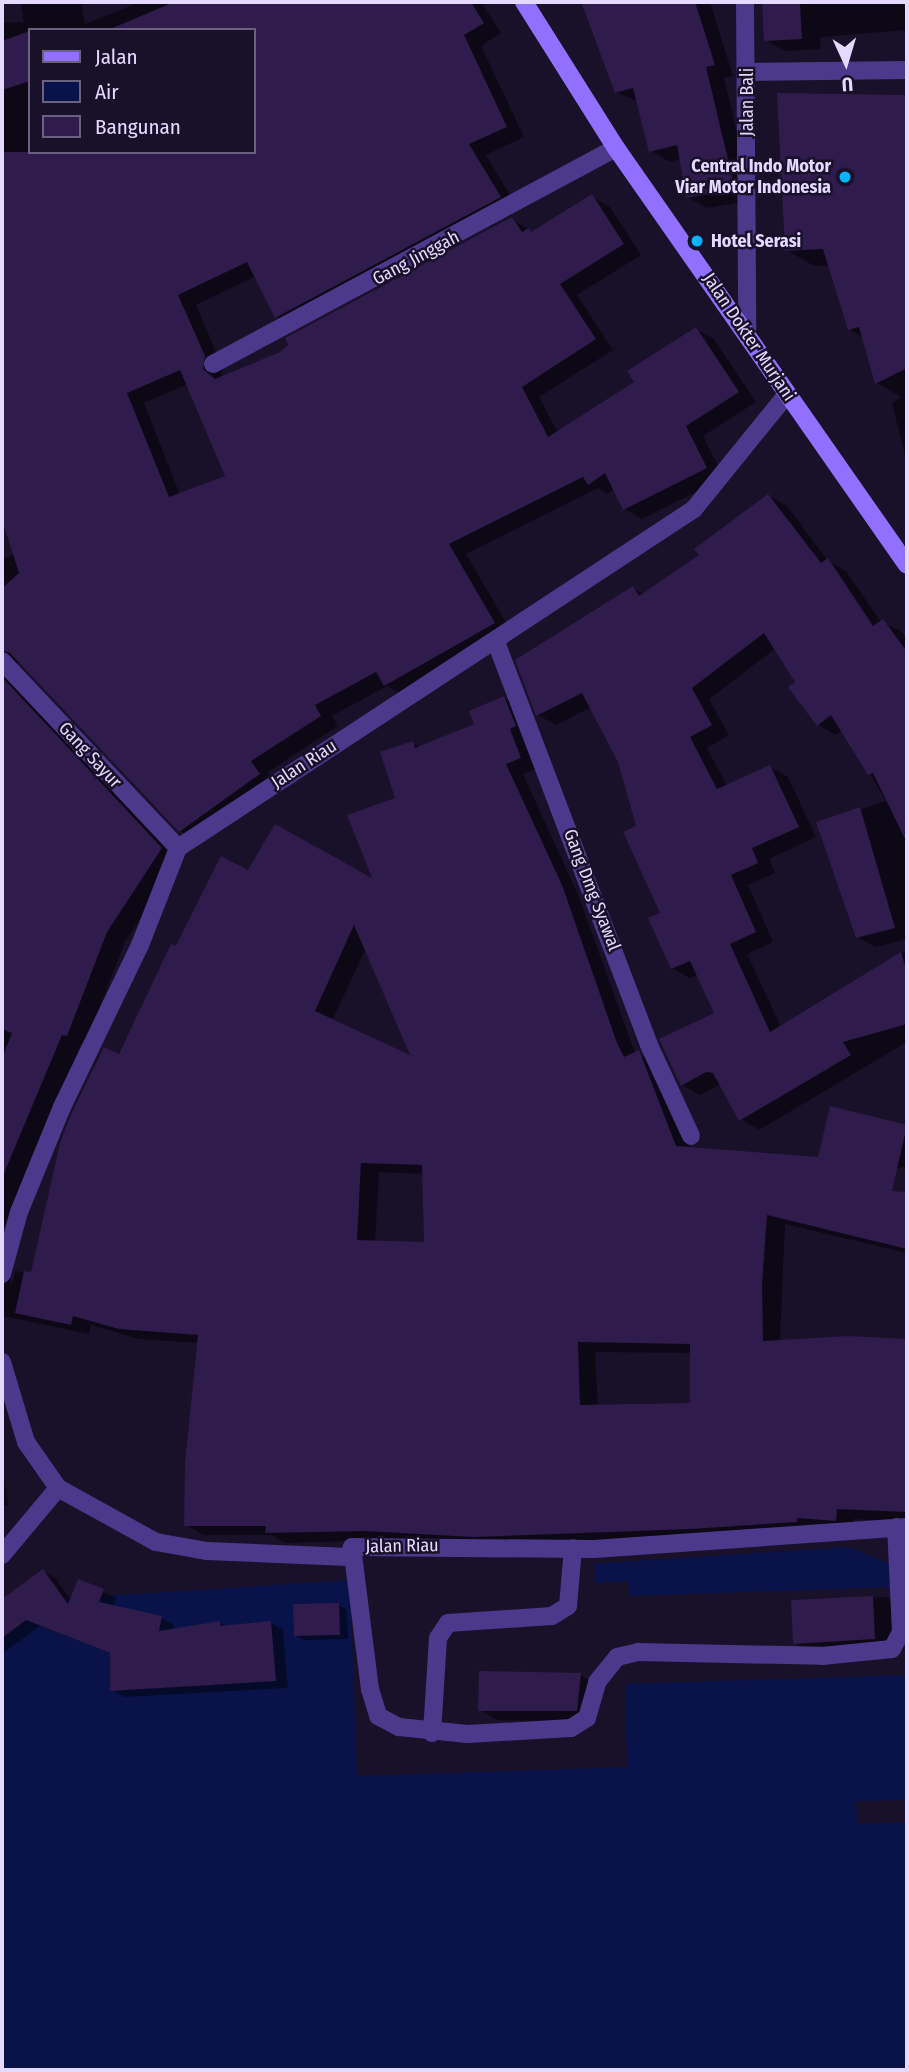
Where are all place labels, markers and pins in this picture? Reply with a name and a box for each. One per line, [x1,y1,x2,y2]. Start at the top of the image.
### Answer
place label: Central Indo Motor Viar Motor Indonesia [675,156,831,198]
marker: Central Indo Motor Viar Motor Indonesia [837,169,853,185]
place label: Hotel Serasi [711,230,801,252]
marker: Hotel Serasi [689,233,705,249]

